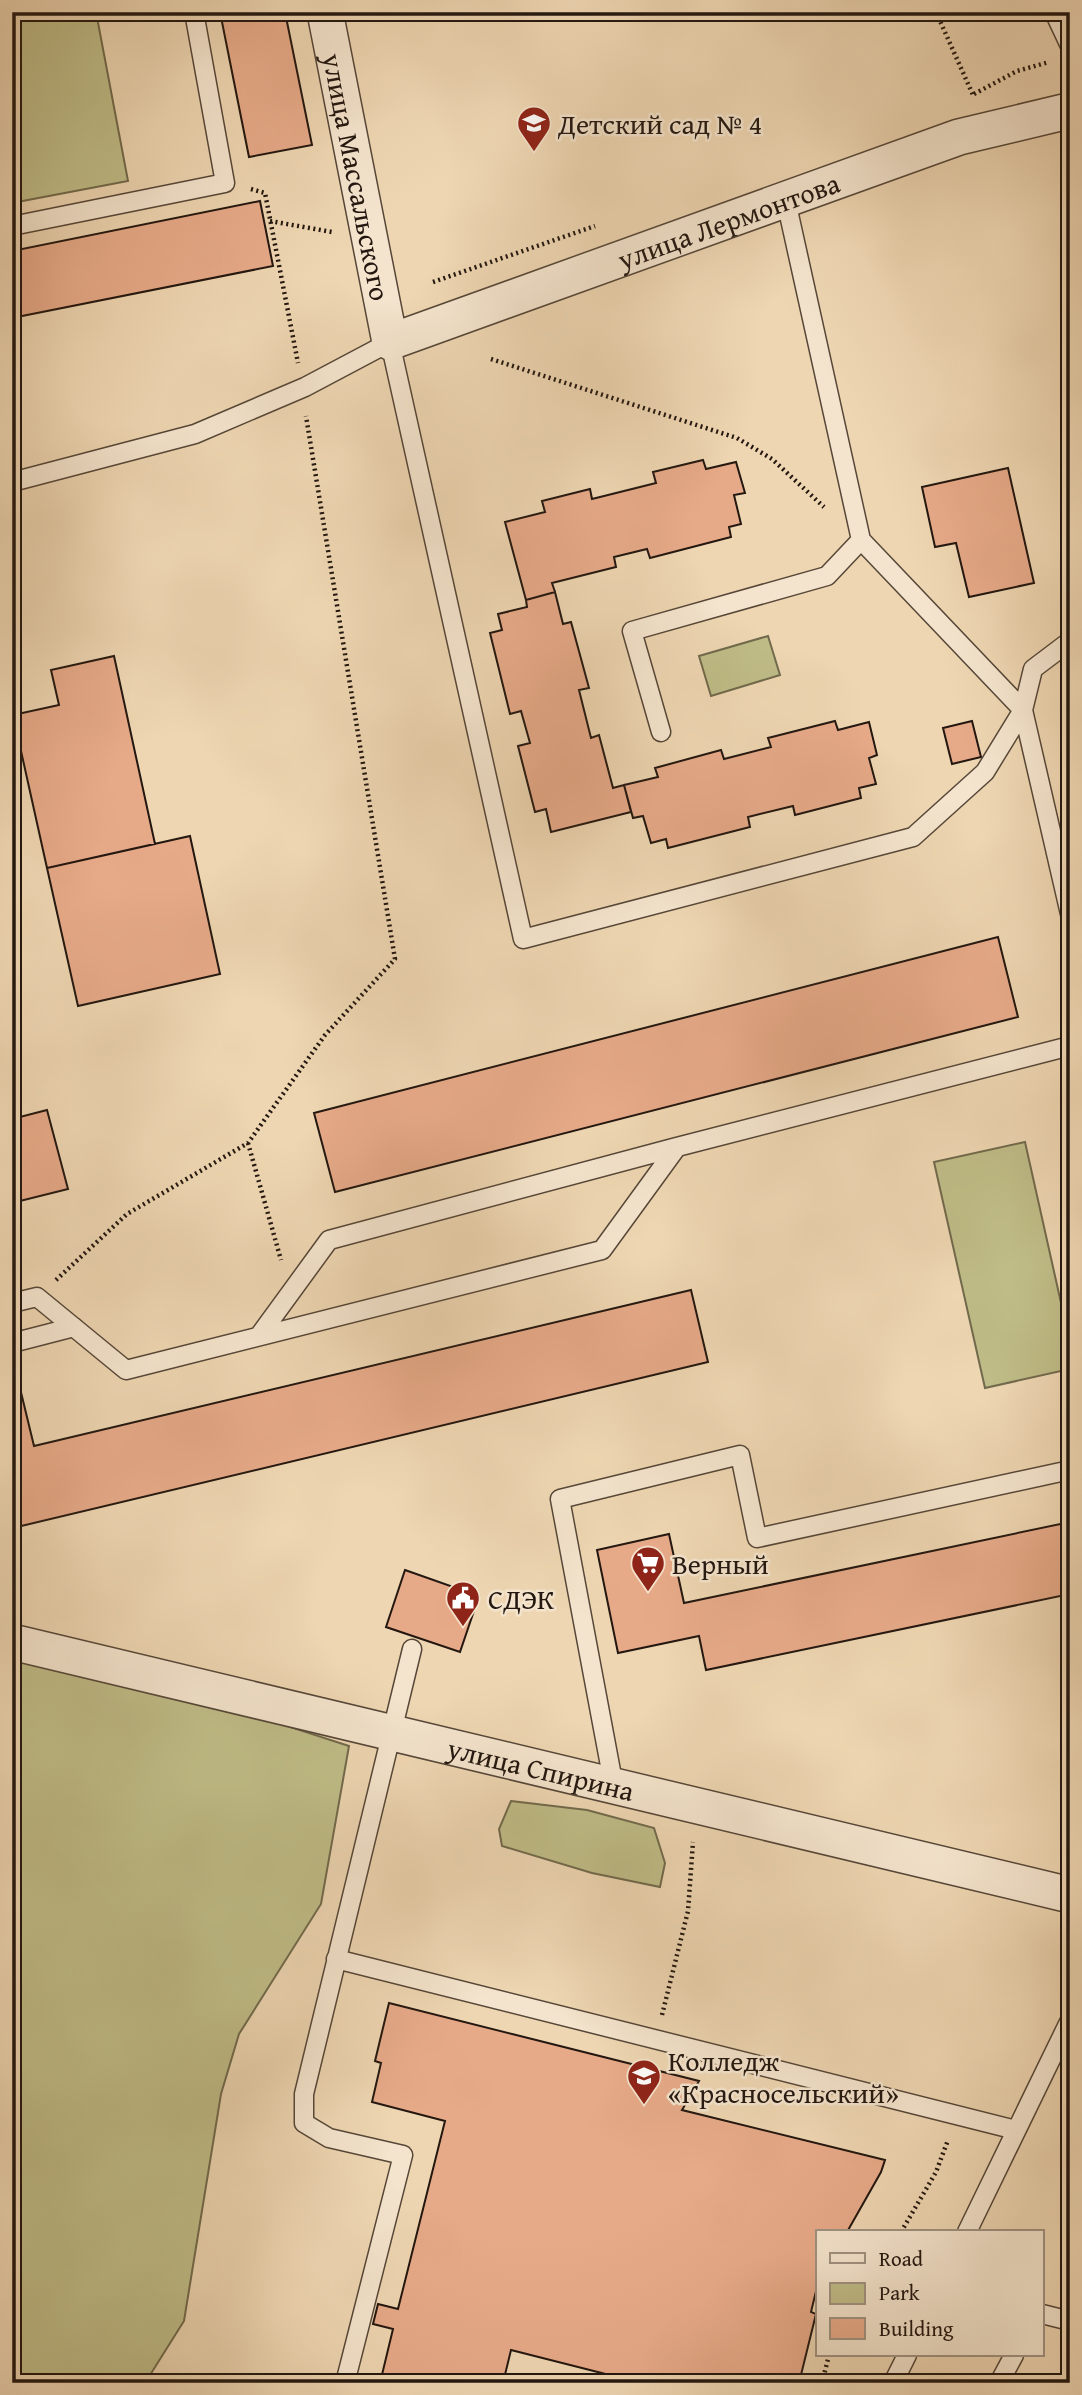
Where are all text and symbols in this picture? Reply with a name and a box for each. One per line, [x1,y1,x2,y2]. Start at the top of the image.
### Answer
street label: улица Массальского [313,49,402,304]
place label: Детский сад № 4 [557,103,762,144]
school or university icon: Детский сад № 4 [515,104,553,153]
street label: улица Лермонтова [611,161,846,279]
place label: Верный [672,1543,769,1584]
supermarket icon: Верный [629,1544,667,1593]
place label: СДЭК [488,1578,554,1619]
public building icon: СДЭК [444,1579,482,1628]
street label: улица Спирина [443,1726,639,1811]
place label: Колледж «Красносельский» [668,2040,899,2113]
school or university icon: Колледж «Красносельский» [625,2057,663,2106]
legend [816,2230,1044,2356]
text: Road [879,2243,924,2274]
text: Park [879,2277,920,2308]
text: Building [879,2313,954,2344]

